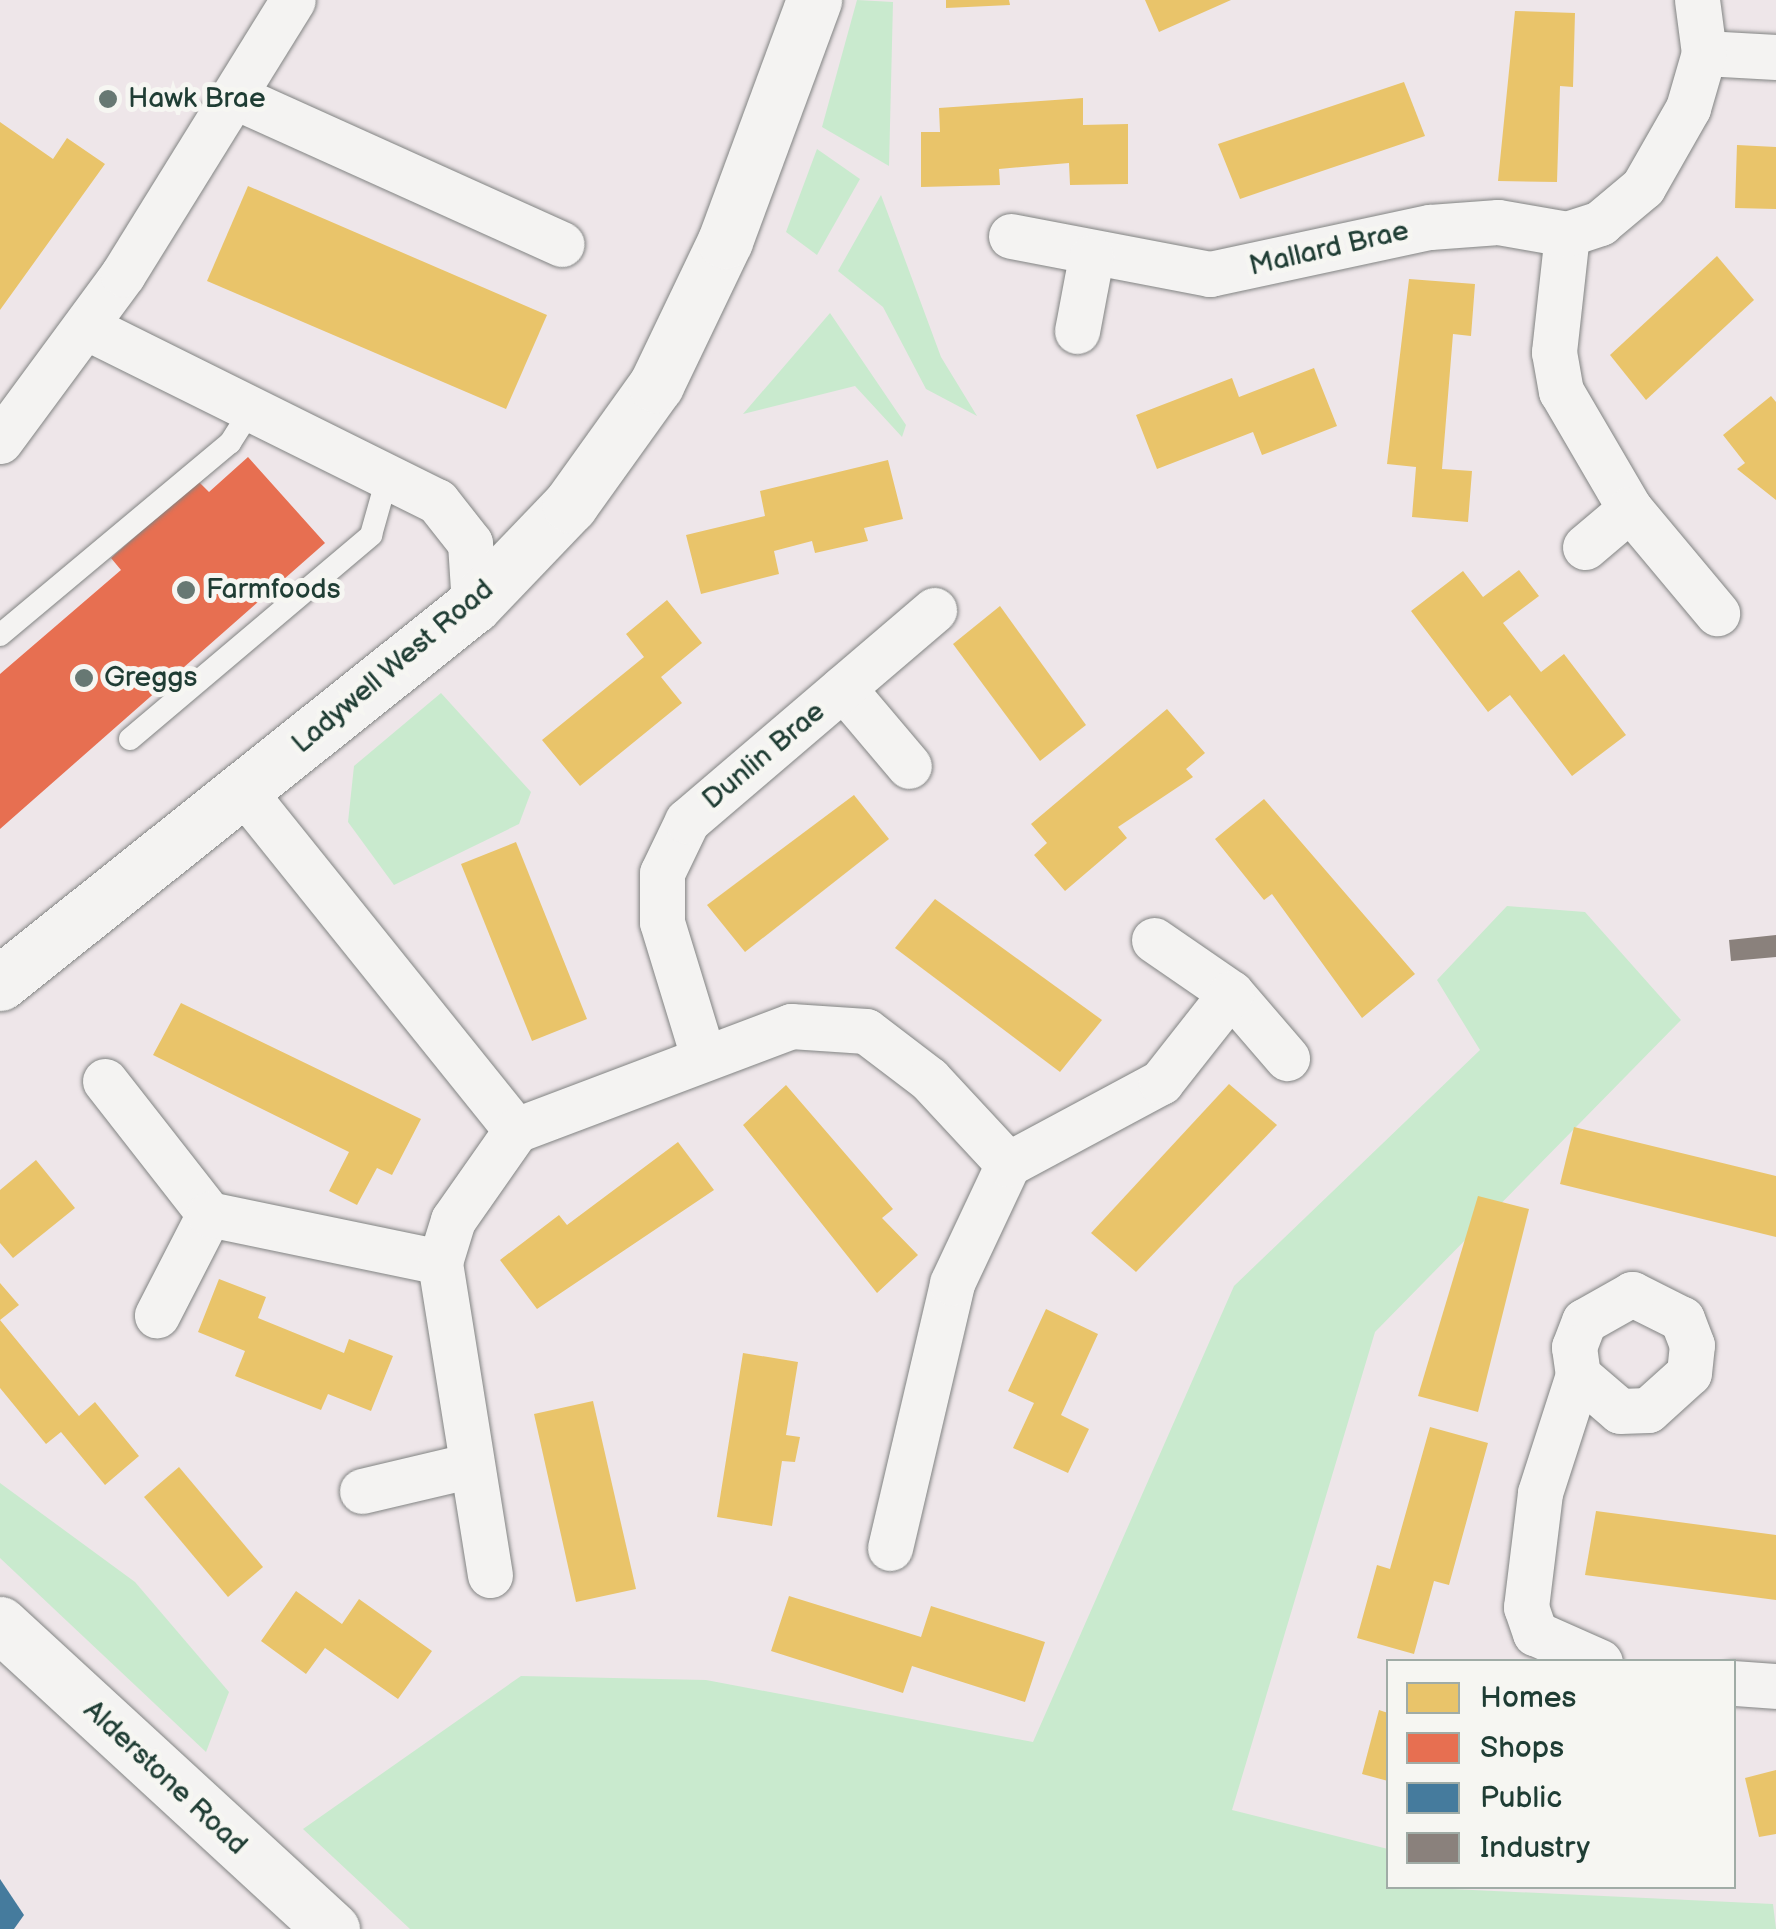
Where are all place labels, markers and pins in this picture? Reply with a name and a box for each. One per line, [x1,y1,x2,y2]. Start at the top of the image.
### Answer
place label: Hawk Brae [128,82,266,116]
marker: Hawk Brae [97,88,119,110]
place label: Farmfoods [206,573,341,607]
marker: Farmfoods [175,579,197,601]
place label: Greggs [104,661,197,695]
marker: Greggs [73,667,95,689]

